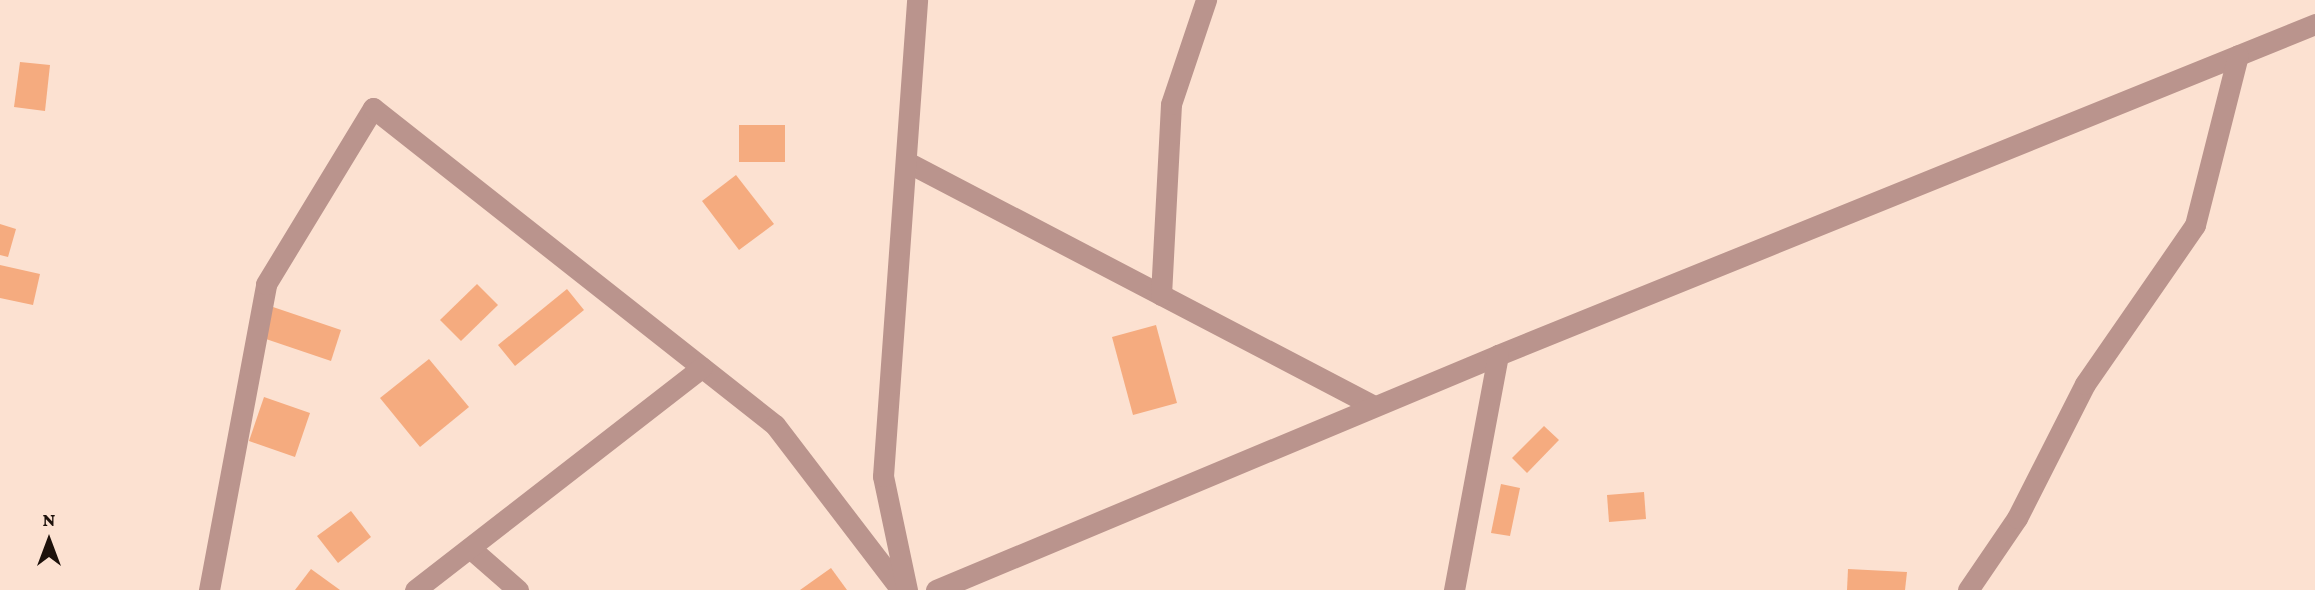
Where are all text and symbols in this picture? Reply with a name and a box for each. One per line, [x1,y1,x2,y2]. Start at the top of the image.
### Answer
north arrow [14,506,84,576]
text: N [43,509,55,530]

